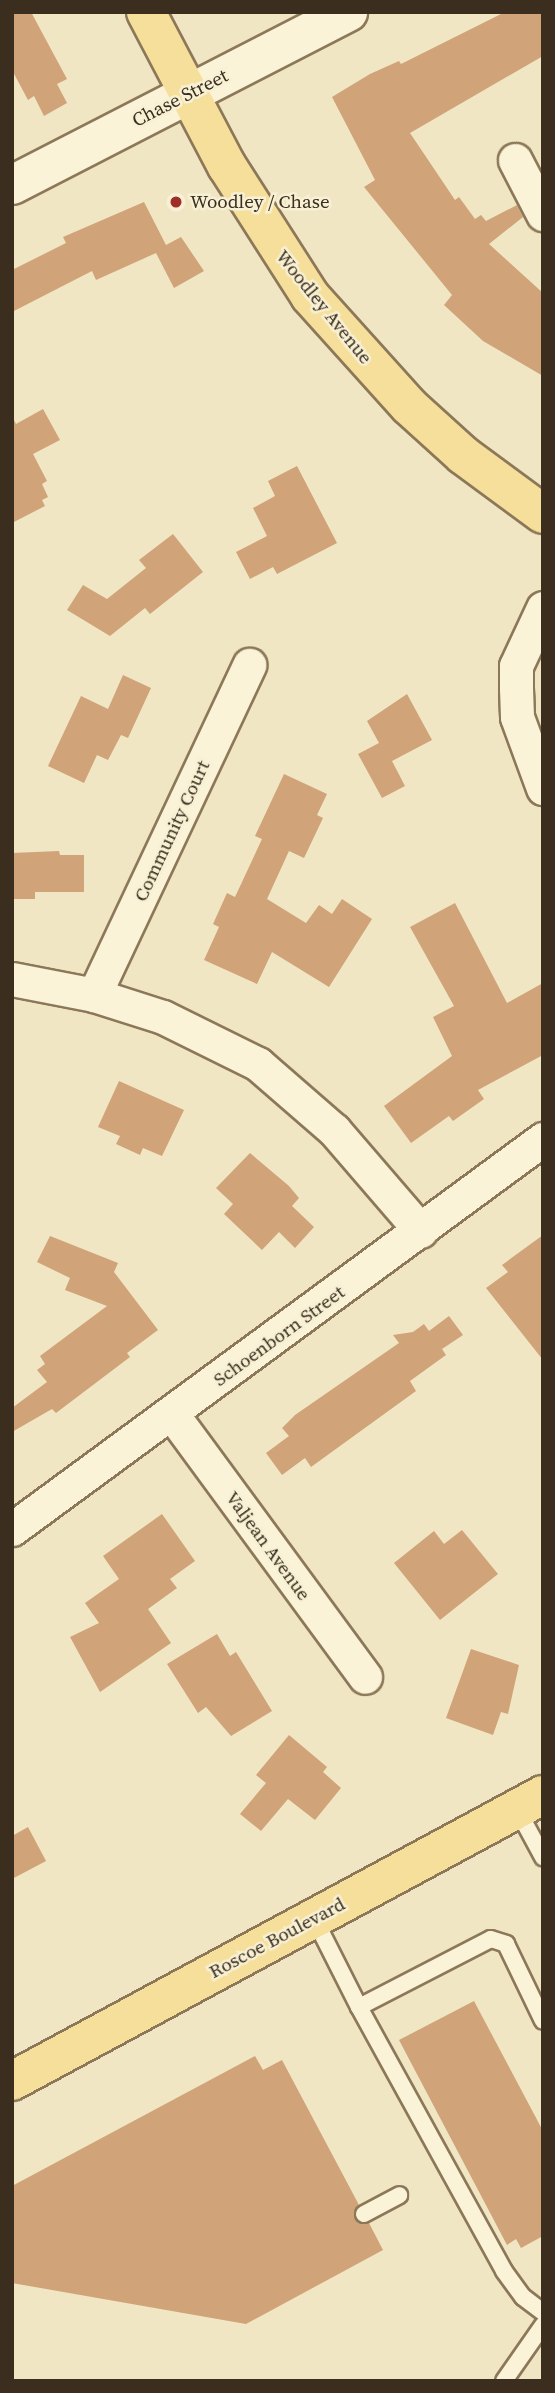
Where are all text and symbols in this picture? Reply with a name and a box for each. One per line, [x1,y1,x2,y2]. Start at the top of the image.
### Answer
street label: Chase Street [128,64,232,132]
place label: Woodley / Chase [190,191,330,213]
marker: Woodley / Chase [168,194,184,210]
street label: Woodley Avenue [271,245,377,369]
street label: Community Court [129,757,215,905]
street label: Schoenborn Street [209,1281,349,1391]
street label: Valjean Avenue [221,1487,315,1605]
street label: Roscoe Boulevard [205,1893,349,1983]

